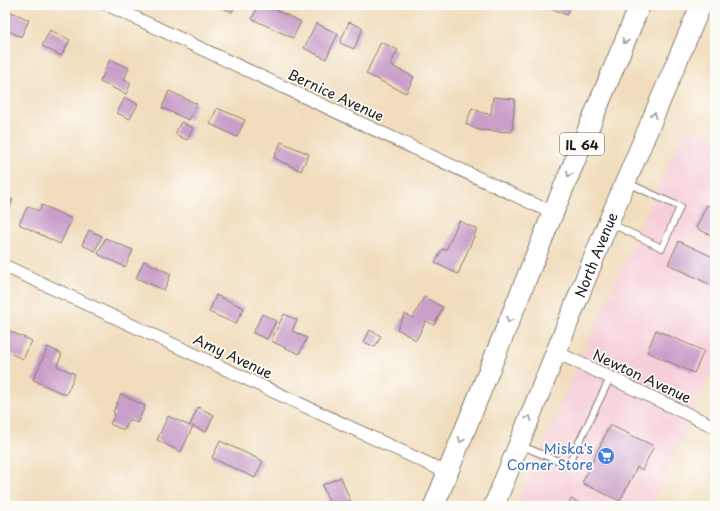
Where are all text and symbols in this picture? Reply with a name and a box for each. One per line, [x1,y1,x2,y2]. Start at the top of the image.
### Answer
one-way arrow [622,36,630,44]
street label: Bernice Avenue [284,63,388,127]
one-way arrow [649,112,657,120]
road number: IL 64 [560,133,604,155]
one-way arrow [566,169,574,177]
street label: North Avenue [569,208,622,301]
one-way arrow [506,316,514,323]
street label: Amy Avenue [190,329,276,384]
street label: Newton Avenue [589,344,695,408]
one-way arrow [525,414,533,421]
one-way arrow [457,437,465,444]
place label: Miska's Corner Store [507,438,593,475]
supermarket icon: Miska's Corner Store [596,446,616,466]

